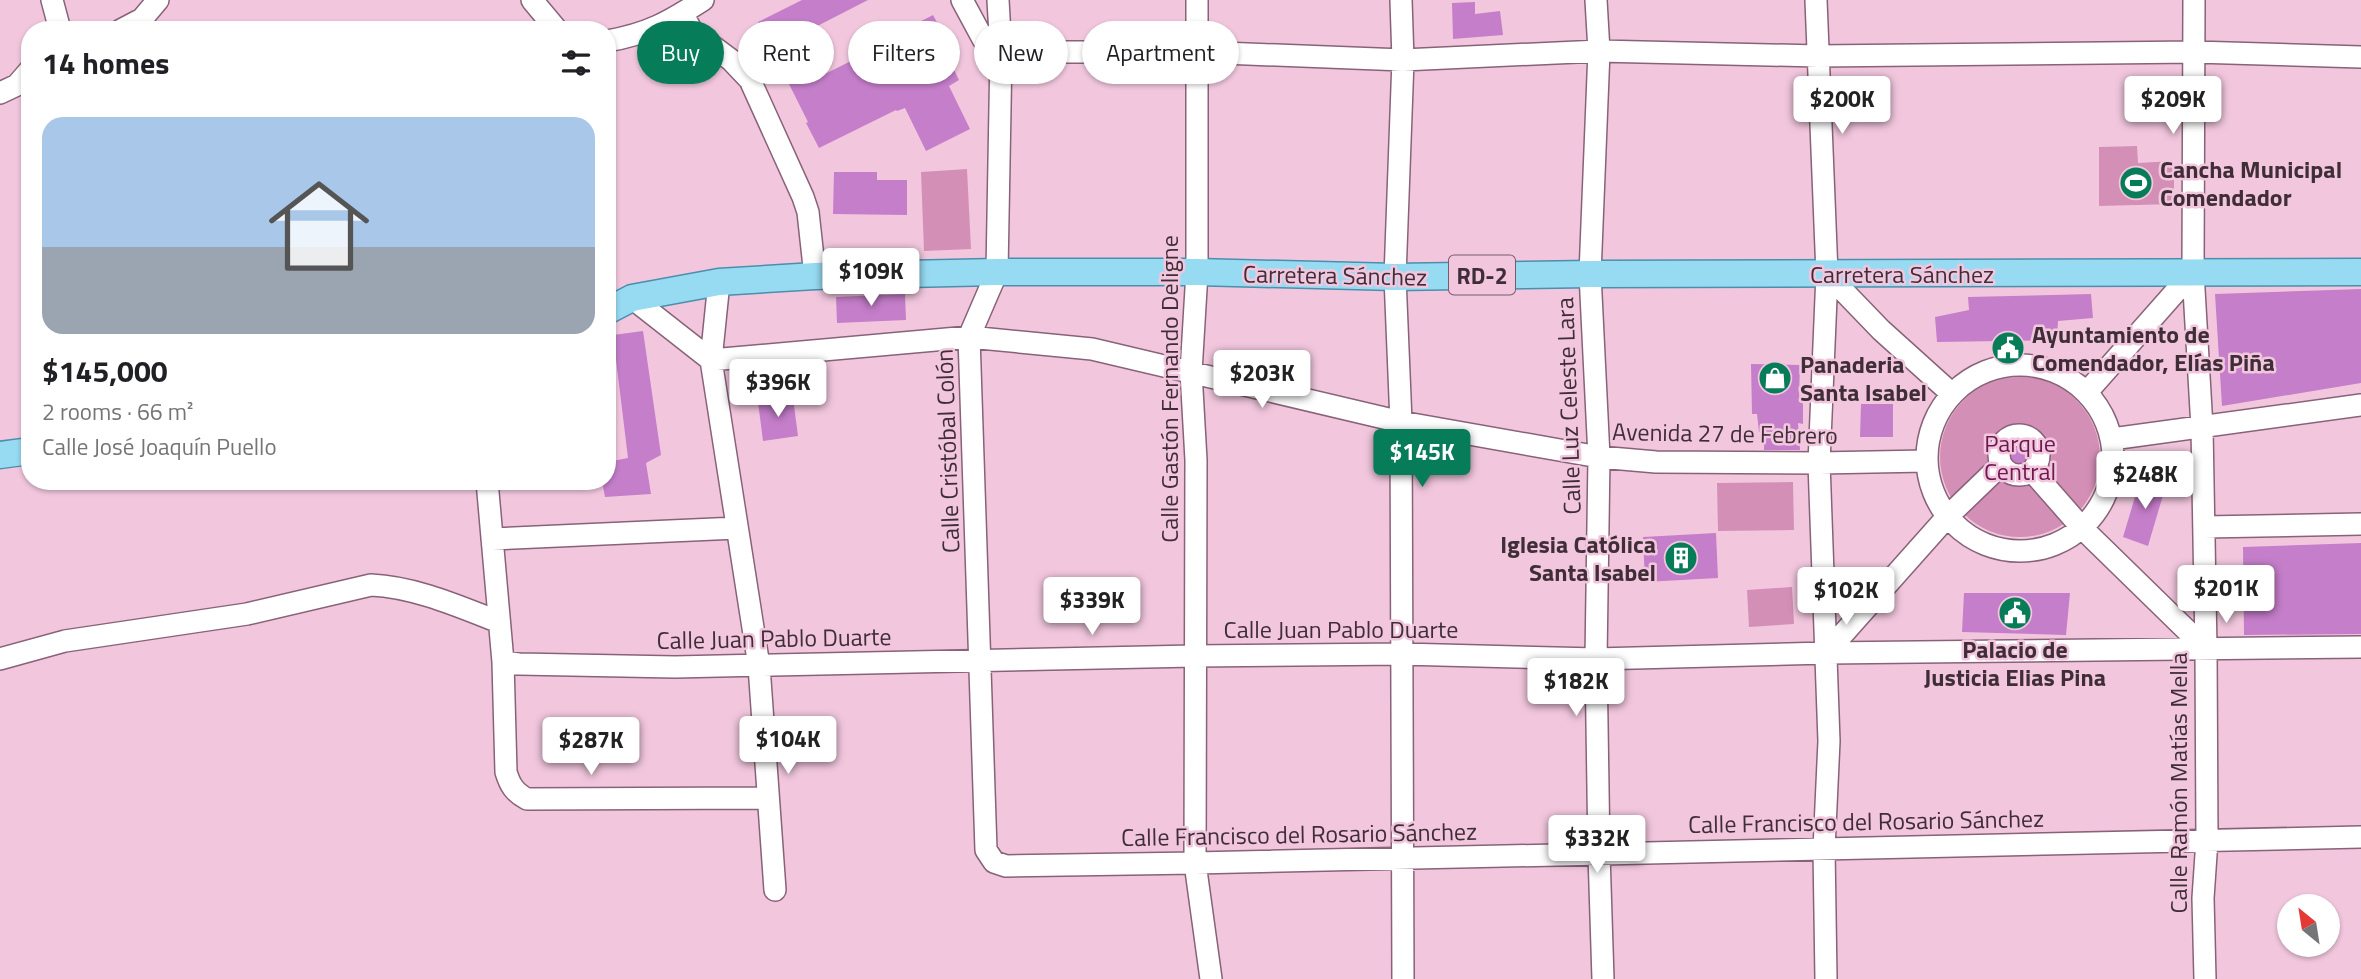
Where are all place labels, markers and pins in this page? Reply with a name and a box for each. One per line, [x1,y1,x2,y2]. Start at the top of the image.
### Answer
pin: $200K [1793,76,1891,136]
pin: $209K [2124,76,2222,136]
place label: Cancha Municipal Comendador [2160,151,2342,215]
sports icon: Cancha Municipal Comendador [2117,164,2155,202]
pin: $109K [822,248,920,308]
place label: Ayuntamiento de Comendador, Elías Piña [2032,316,2275,380]
public building icon: Ayuntamiento de Comendador, Elías Piña [1989,329,2027,367]
place label: Panaderia Santa Isabel [1800,346,1927,410]
pin: $203K [1213,350,1311,410]
shop icon: Panaderia Santa Isabel [1756,359,1794,397]
pin: $396K [729,360,827,419]
pin: $145K [1373,430,1471,489]
pin: $248K [2096,452,2194,511]
place label: Iglesia Católica Santa Isabel [1500,526,1656,590]
building icon: Iglesia Católica Santa Isabel [1662,539,1700,577]
pin: $201K [2177,566,2275,625]
pin: $102K [1797,568,1895,627]
pin: $339K [1043,578,1141,637]
public building icon: Palacio de Justicia Elias Pina [1996,594,2034,632]
place label: Palacio de Justicia Elias Pina [1924,631,2106,695]
pin: $182K [1527,658,1625,718]
pin: $104K [739,716,837,776]
pin: $287K [542,718,640,777]
pin: $332K [1548,816,1646,875]

